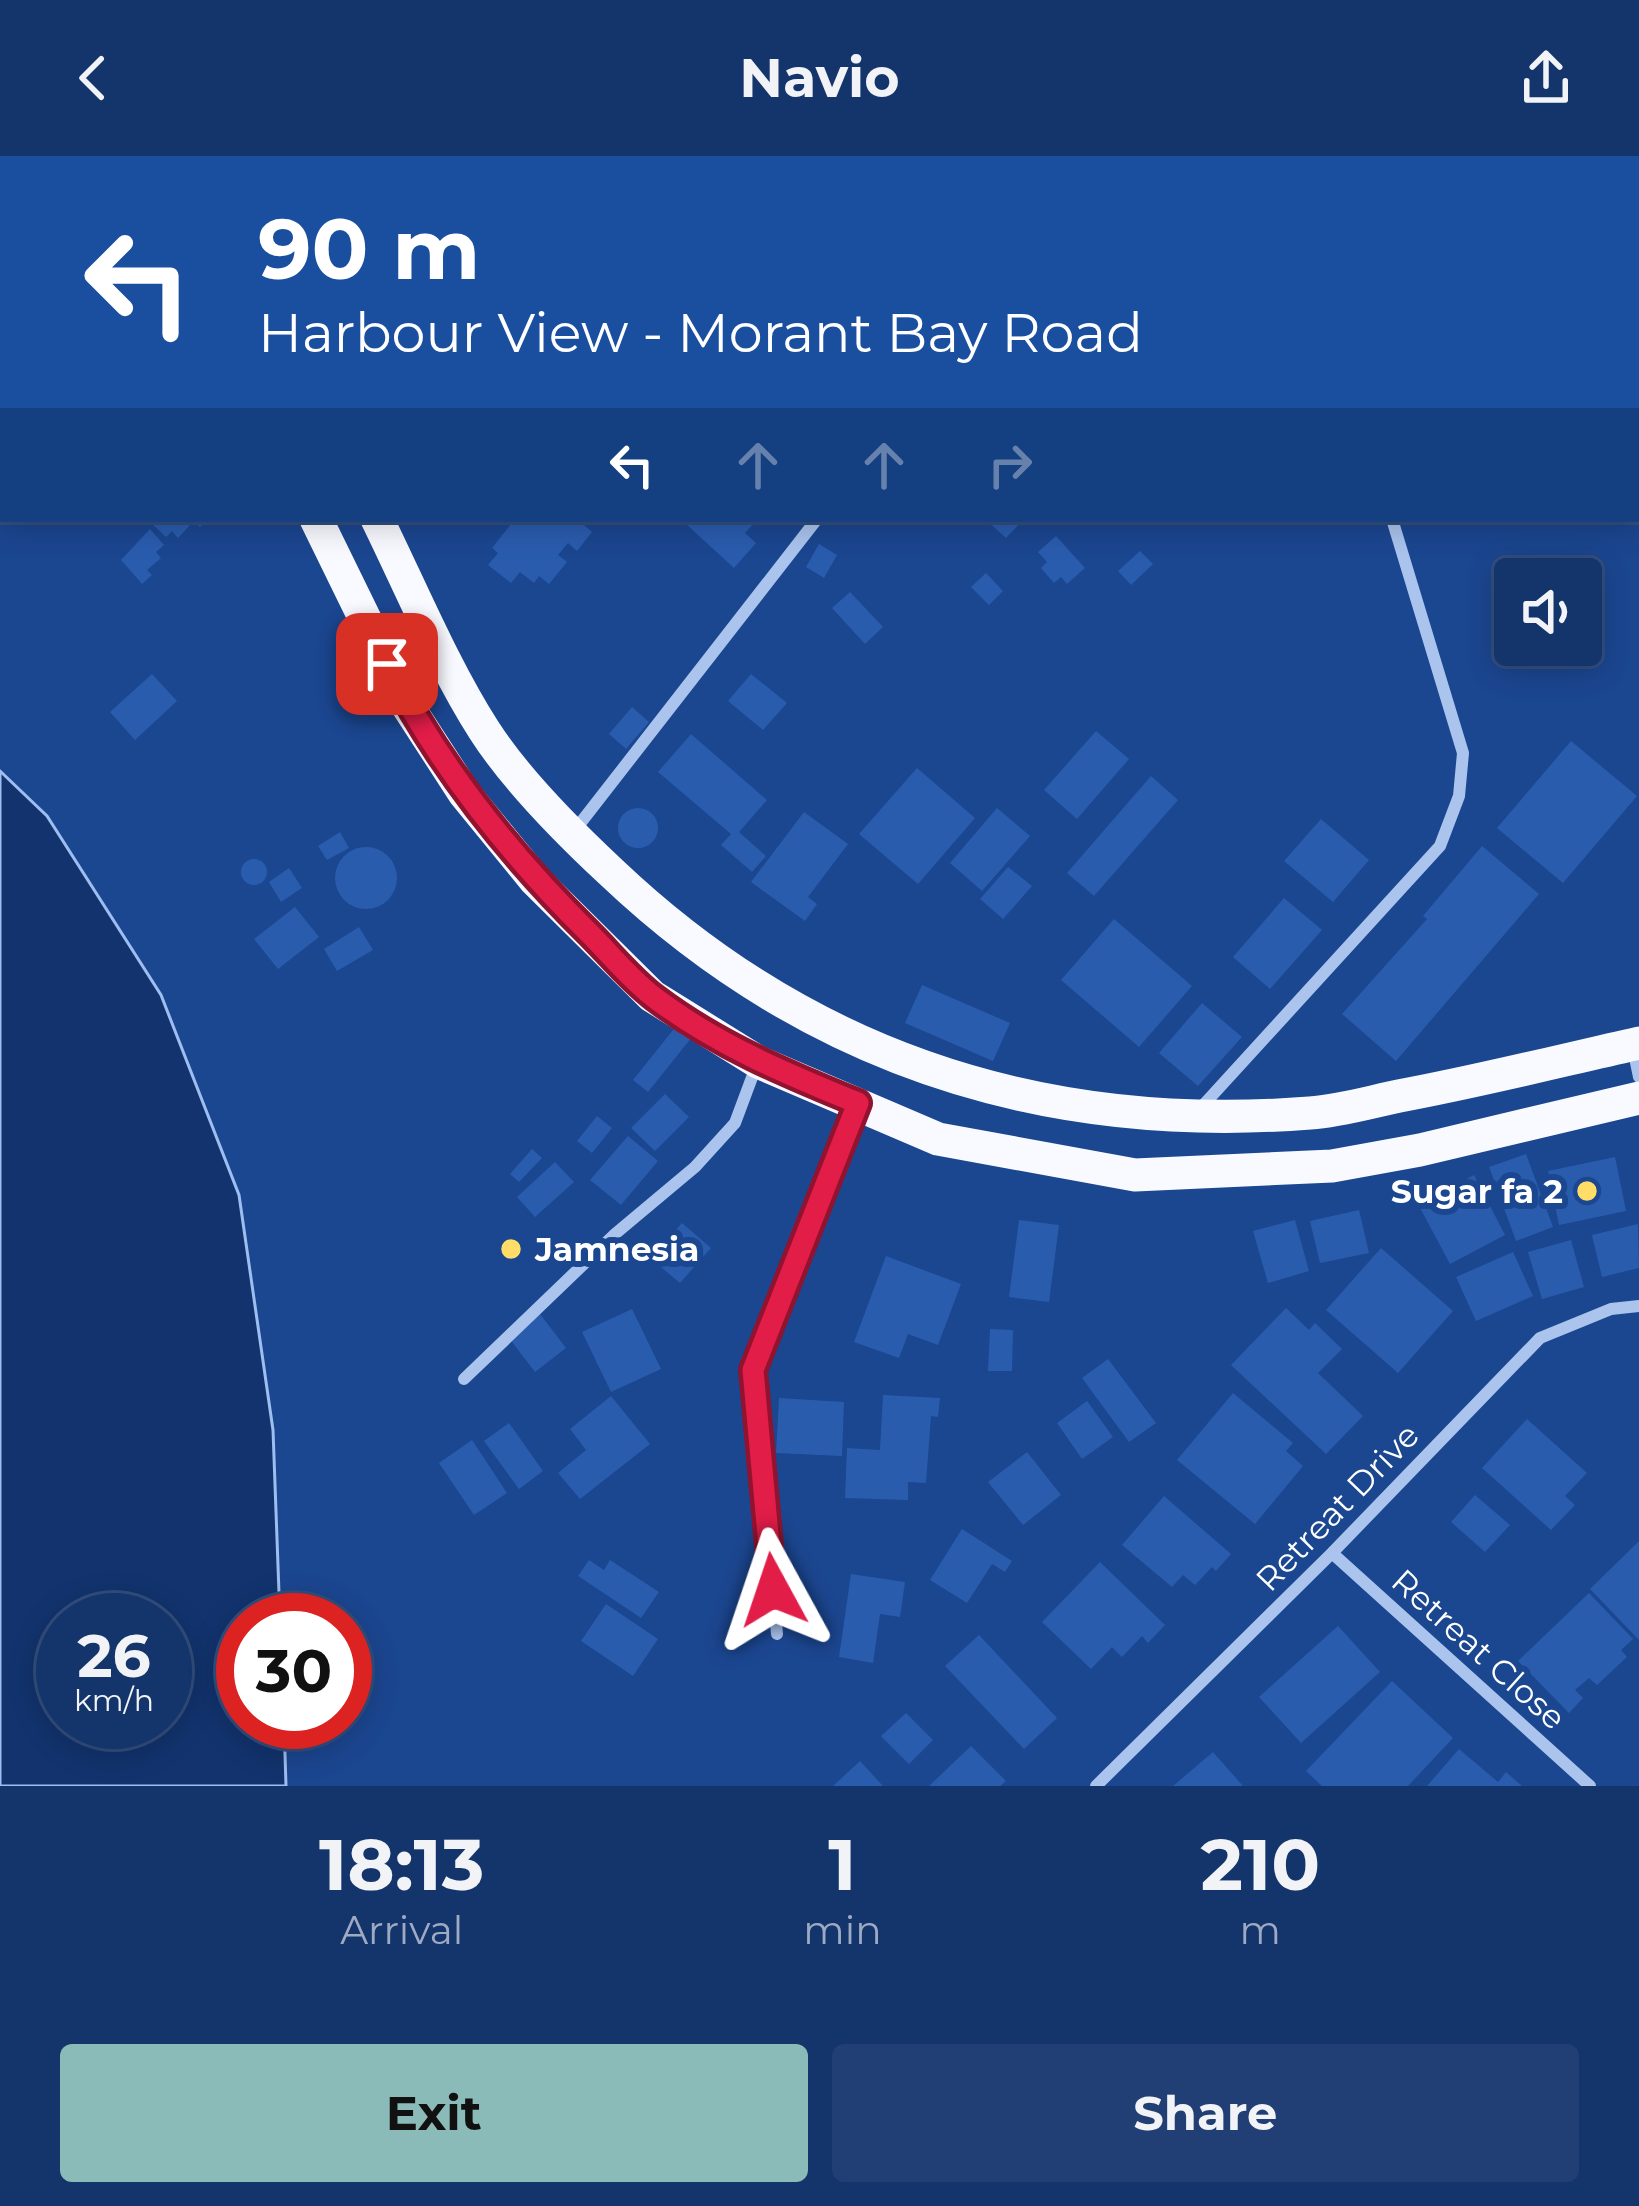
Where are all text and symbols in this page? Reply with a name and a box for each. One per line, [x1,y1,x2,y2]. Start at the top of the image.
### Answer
icon: back [60,45,126,111]
text: Navio [739,45,900,111]
icon: share [1513,45,1579,111]
text: 90 m [258,198,480,300]
icon: left [60,204,216,360]
text: Harbour View - Morant Bay Road [258,300,1143,366]
icon: left [599,432,665,498]
icon: ahead [725,432,791,498]
icon: ahead [851,432,917,498]
icon: right [977,432,1043,498]
map controls [1494,558,1602,666]
button: sound [1494,558,1602,666]
pin [336,613,438,715]
icon: arrive [354,631,420,697]
place label: Sugar fa 2 [1391,1171,1563,1211]
marker: Sugar fa 2 [1574,1178,1600,1204]
place label: Jamnesia [534,1229,699,1269]
marker: Jamnesia [498,1236,524,1262]
street label: Retreat Drive [1247,1415,1427,1599]
position arrow [710,1527,836,1653]
street label: Retreat Close [1384,1561,1574,1737]
speed limit sign: 30 [216,1593,372,1749]
text: 26 [77,1619,151,1692]
text: km/h [74,1682,154,1719]
text: 18:13 [319,1820,484,1908]
text: 1 [828,1820,857,1908]
text: 210 [1200,1820,1320,1908]
text: Arrival [340,1906,463,1954]
text: min [803,1906,882,1954]
text: m [1240,1906,1281,1954]
button: Exit [60,2044,808,2182]
button: Share [832,2044,1579,2182]

